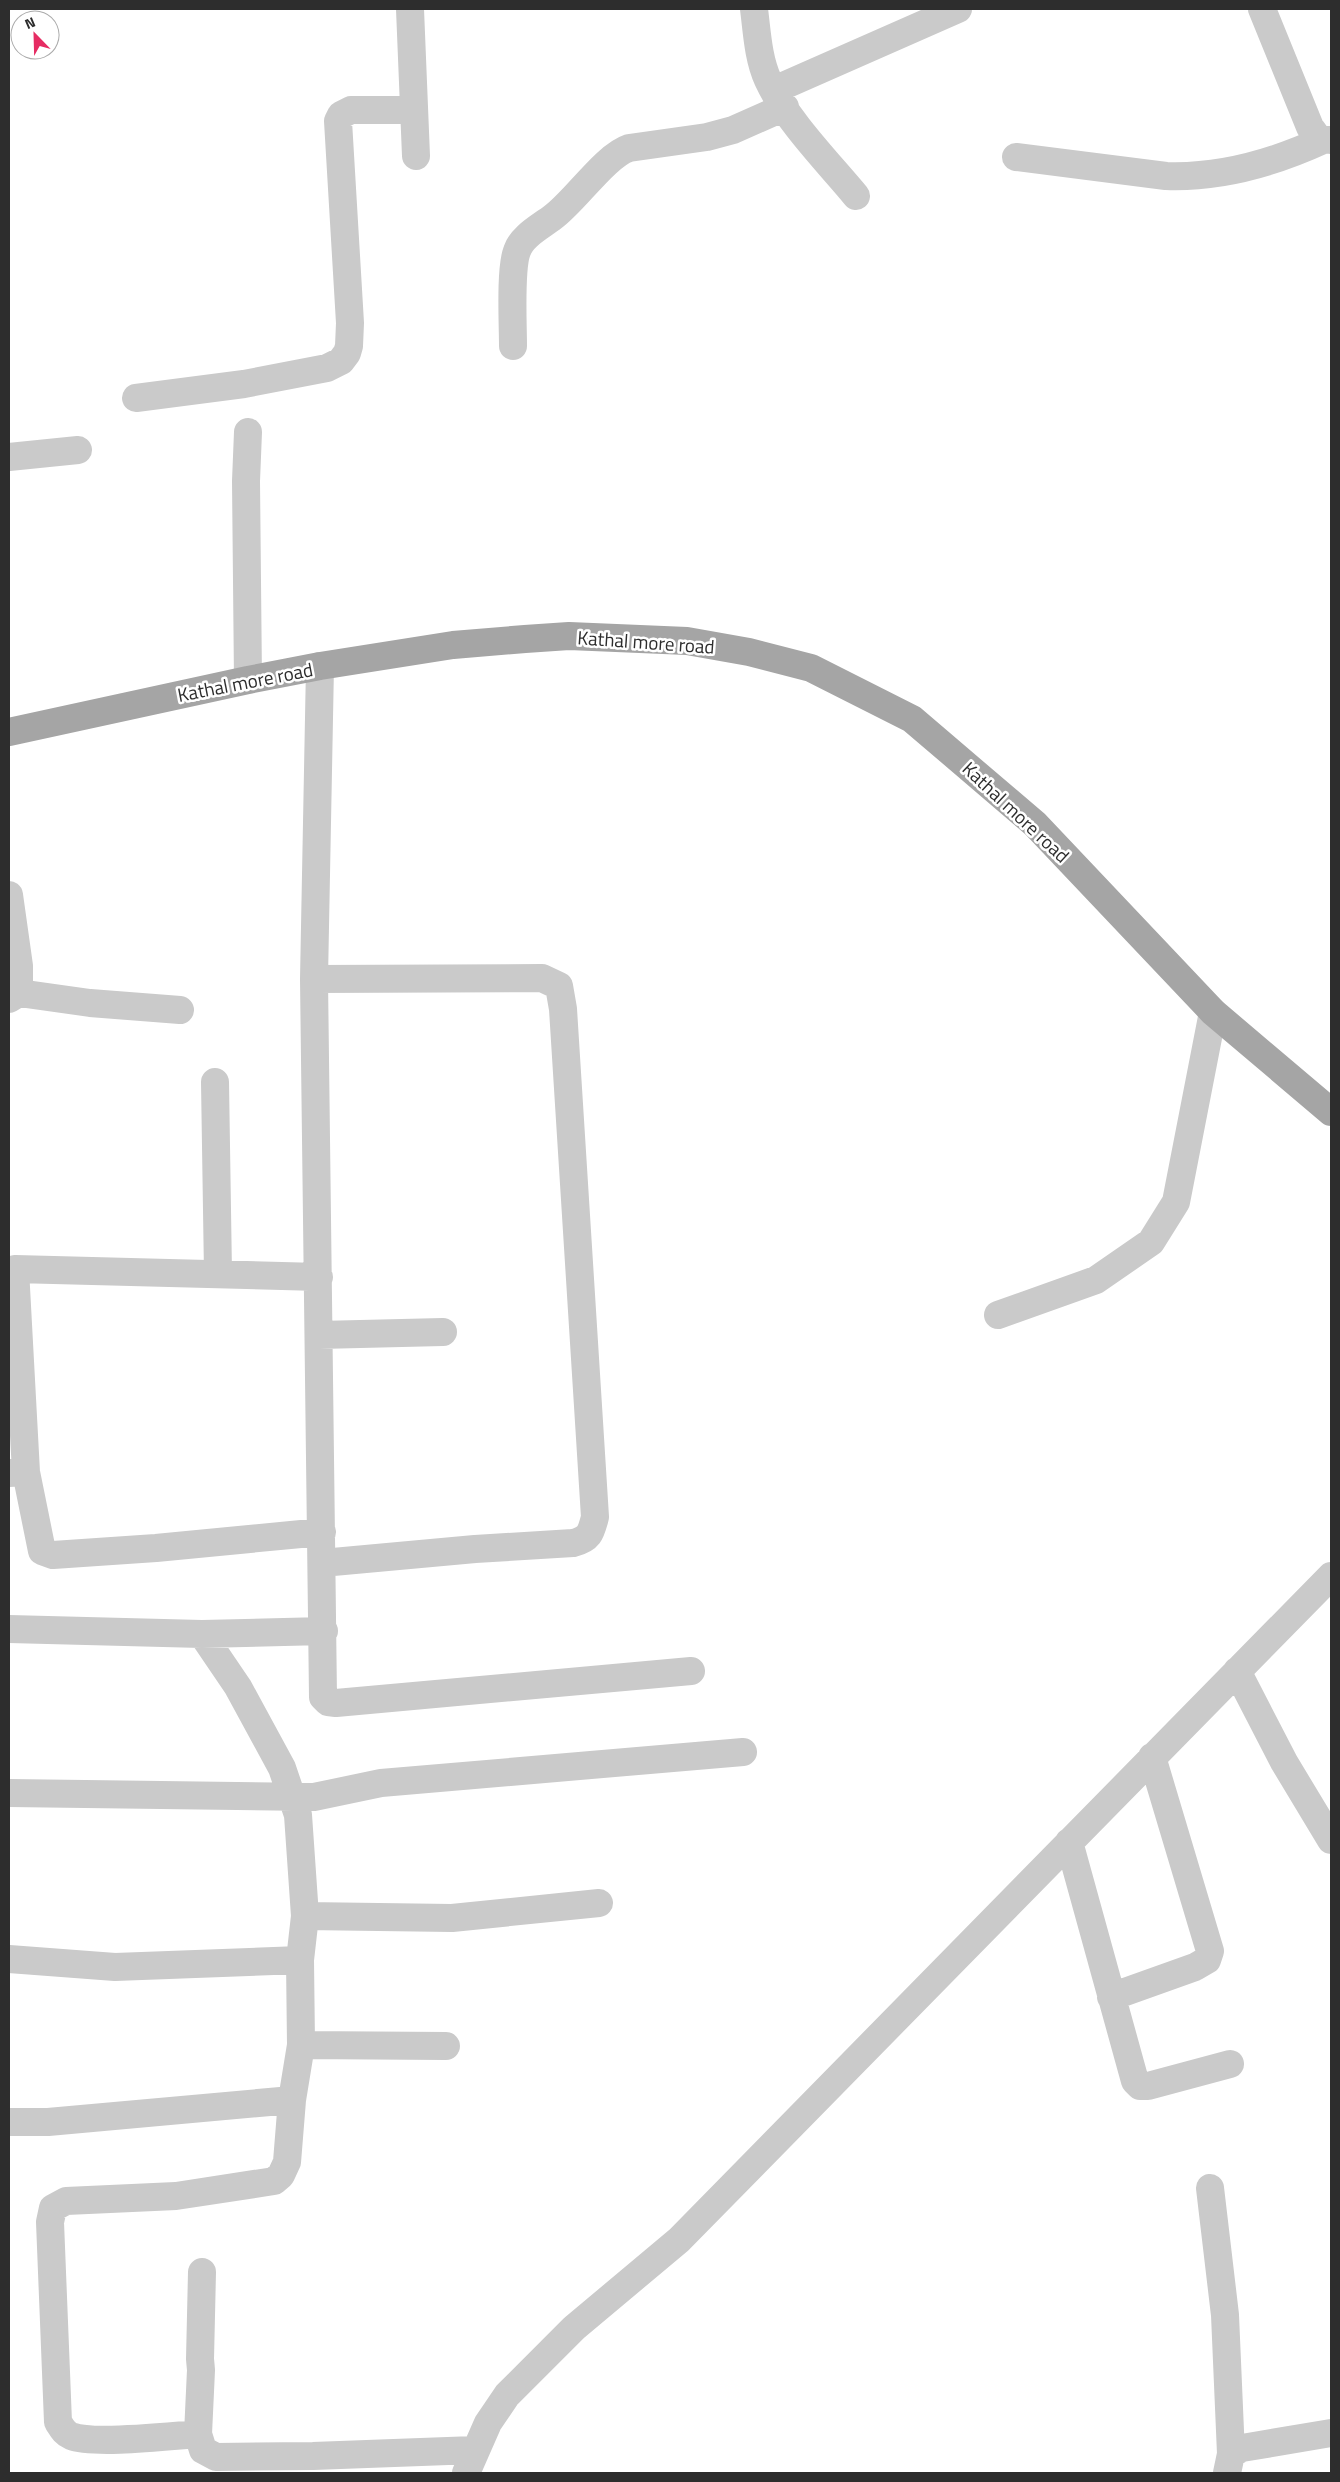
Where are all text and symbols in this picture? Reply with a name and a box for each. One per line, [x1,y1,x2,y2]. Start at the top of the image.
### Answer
north arrow [10,10,60,60]
text: N [21,11,38,34]
street label: Kathal more road [577,622,716,661]
street label: Kathal more road [175,654,315,709]
street label: Kathal more road [956,754,1076,869]

